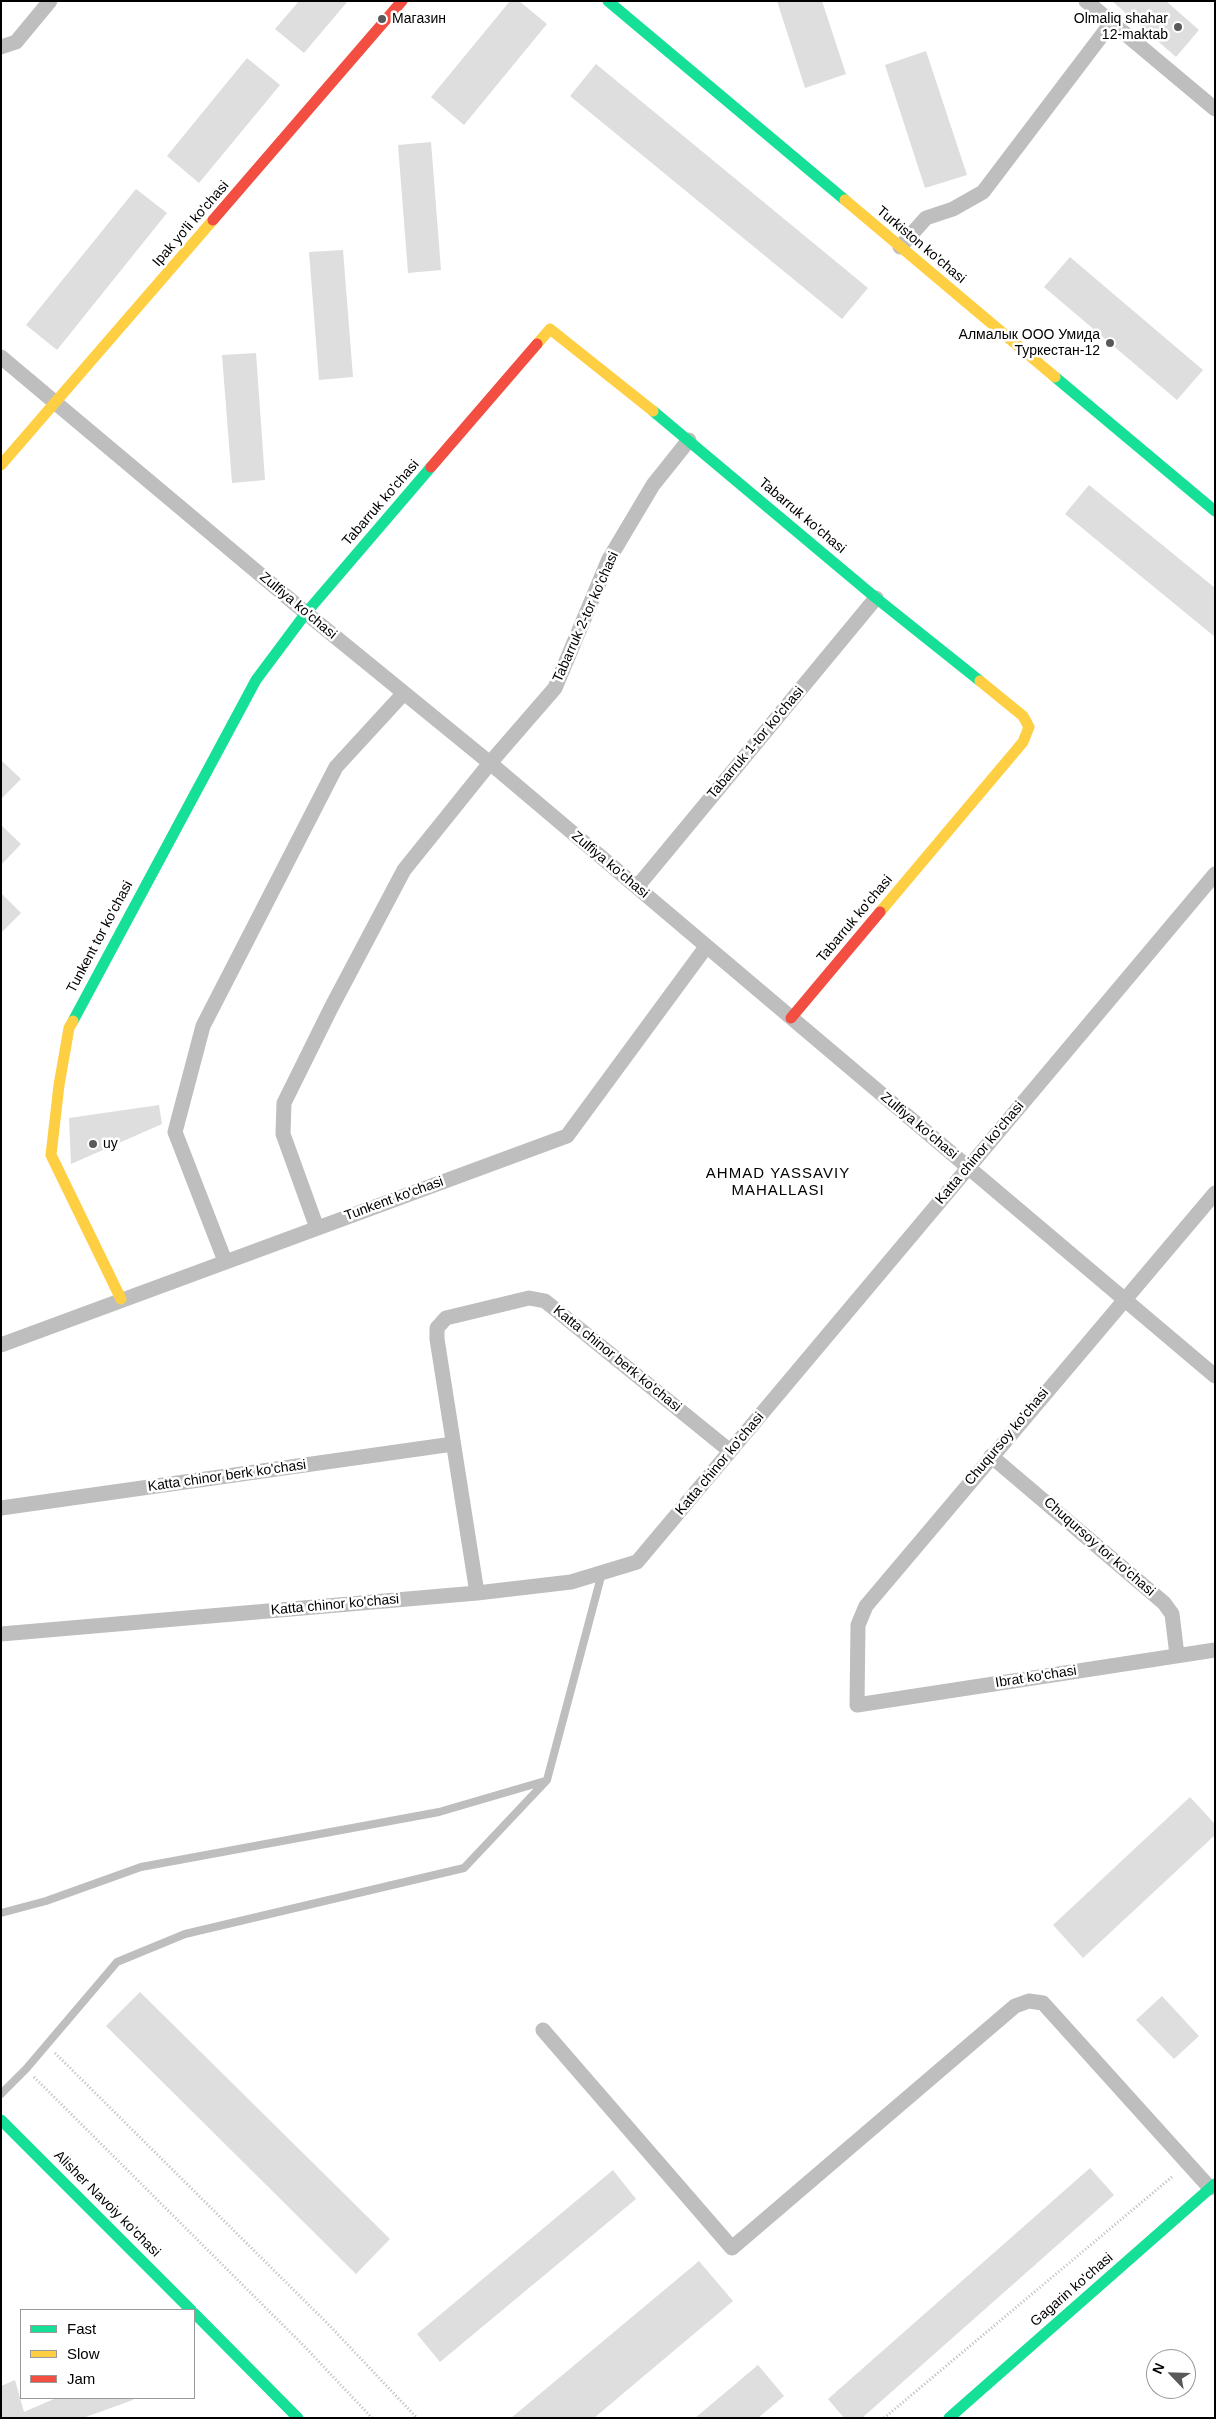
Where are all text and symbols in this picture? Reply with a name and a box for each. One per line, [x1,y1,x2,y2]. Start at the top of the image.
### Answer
place label: Магазин [392,11,446,27]
place label: Olmaliq shahar 12-maktab [1074,11,1168,44]
marker: Магазин [376,13,388,25]
marker: Olmaliq shahar 12-maktab [1172,21,1184,33]
street label: Ipak yo'li ko'chasi [149,178,233,270]
street label: Turkiston ko'chasi [873,203,969,287]
place label: Алмалык ООО Умида Туркестан-12 [959,327,1100,360]
marker: Алмалык ООО Умида Туркестан-12 [1104,337,1116,349]
street label: Tabarruk ko'chasi [339,457,423,549]
street label: Tabarruk ko'chasi [755,475,849,557]
street label: Tabarruk 2-tor ko'chasi [550,549,622,685]
street label: Zulfiya ko'chasi [256,569,340,643]
street label: Tabarruk 1-tor ko'chasi [704,684,808,802]
street label: Zulfiya ko'chasi [568,828,652,902]
street label: Tabarruk ko'chasi [814,872,896,966]
street label: Tunkent tor ko'chasi [63,878,137,996]
street label: Zulfiya ko'chasi [877,1089,961,1163]
street label: Katta chinor ko'chasi [932,1098,1028,1208]
place label: uy [103,1136,118,1152]
marker: uy [87,1138,99,1150]
district label: AHMAD YASSAVIY MAHALLASI [704,1165,852,1200]
street label: Tunkent ko'chasi [342,1173,446,1225]
street label: Katta chinor berk ko'chasi [550,1302,684,1416]
street label: Chuqursoy ko'chasi [961,1385,1053,1489]
street label: Katta chinor ko'chasi [672,1409,768,1519]
street label: Katta chinor berk ko'chasi [147,1457,307,1495]
street label: Chuqursoy tor ko'chasi [1040,1494,1158,1600]
street label: Katta chinor ko'chasi [270,1591,400,1619]
street label: Ibrat ko'chasi [994,1662,1078,1692]
street label: Alisher Navoiy ko'chasi [50,2147,164,2261]
street label: Gagarin ko'chasi [1027,2250,1117,2330]
legend [20,2309,195,2399]
text: Fast [67,2320,96,2337]
text: Slow [67,2345,100,2362]
north arrow [1146,2349,1196,2399]
text: N [1149,2360,1168,2376]
text: Jam [67,2370,95,2387]

